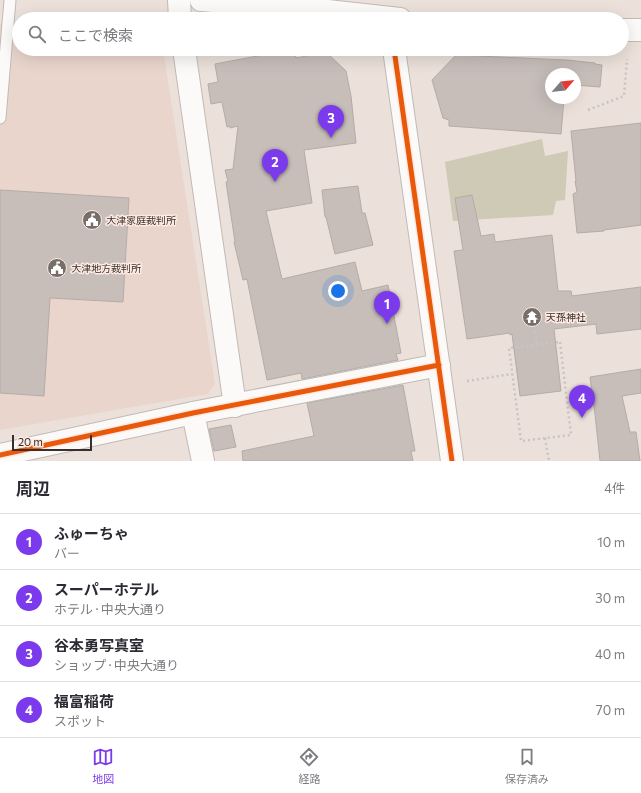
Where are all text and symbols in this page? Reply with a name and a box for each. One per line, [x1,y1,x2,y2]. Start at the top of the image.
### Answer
search box [12,12,629,56]
icon: search [26,23,48,45]
text: ここで検索 [58,26,133,44]
north arrow [545,68,581,104]
pin: 3 [318,105,344,138]
pin: 2 [262,149,288,182]
public building icon: 大津家庭裁判所 [81,209,103,231]
place label: 大津家庭裁判所 [106,214,176,226]
public building icon: 大津地方裁判所 [46,257,68,279]
place label: 大津地方裁判所 [71,262,141,274]
your location [328,281,348,301]
pin: 1 [374,291,400,324]
temple icon: 天孫神社 [521,306,543,328]
place label: 天孫神社 [546,311,586,323]
pin: 4 [569,385,595,418]
scale bar [12,433,92,452]
text: 20 m [18,435,43,448]
text: 周辺 [16,478,50,499]
text: 4件 [604,480,625,496]
text: ふゅーちゃ [54,524,129,542]
text: 1 [26,534,32,550]
text: 10 m [597,534,625,550]
text: バー [54,545,80,561]
text: スーパーホテル [54,580,159,598]
text: 2 [25,590,33,606]
text: 30 m [595,590,625,606]
text: ホテル · 中央大通り [54,601,166,617]
text: 谷本勇写真室 [54,636,144,654]
text: 3 [25,646,33,662]
text: 40 m [595,646,625,662]
text: ショップ · 中央大通り [54,657,179,673]
text: 福富稲荷 [54,692,114,710]
text: 4 [25,702,33,718]
text: 70 m [596,702,625,718]
text: スポット [54,713,106,729]
tab: 地図 [92,746,114,786]
tab: 経路 [298,746,320,786]
tab: 保存済み [505,746,549,786]

